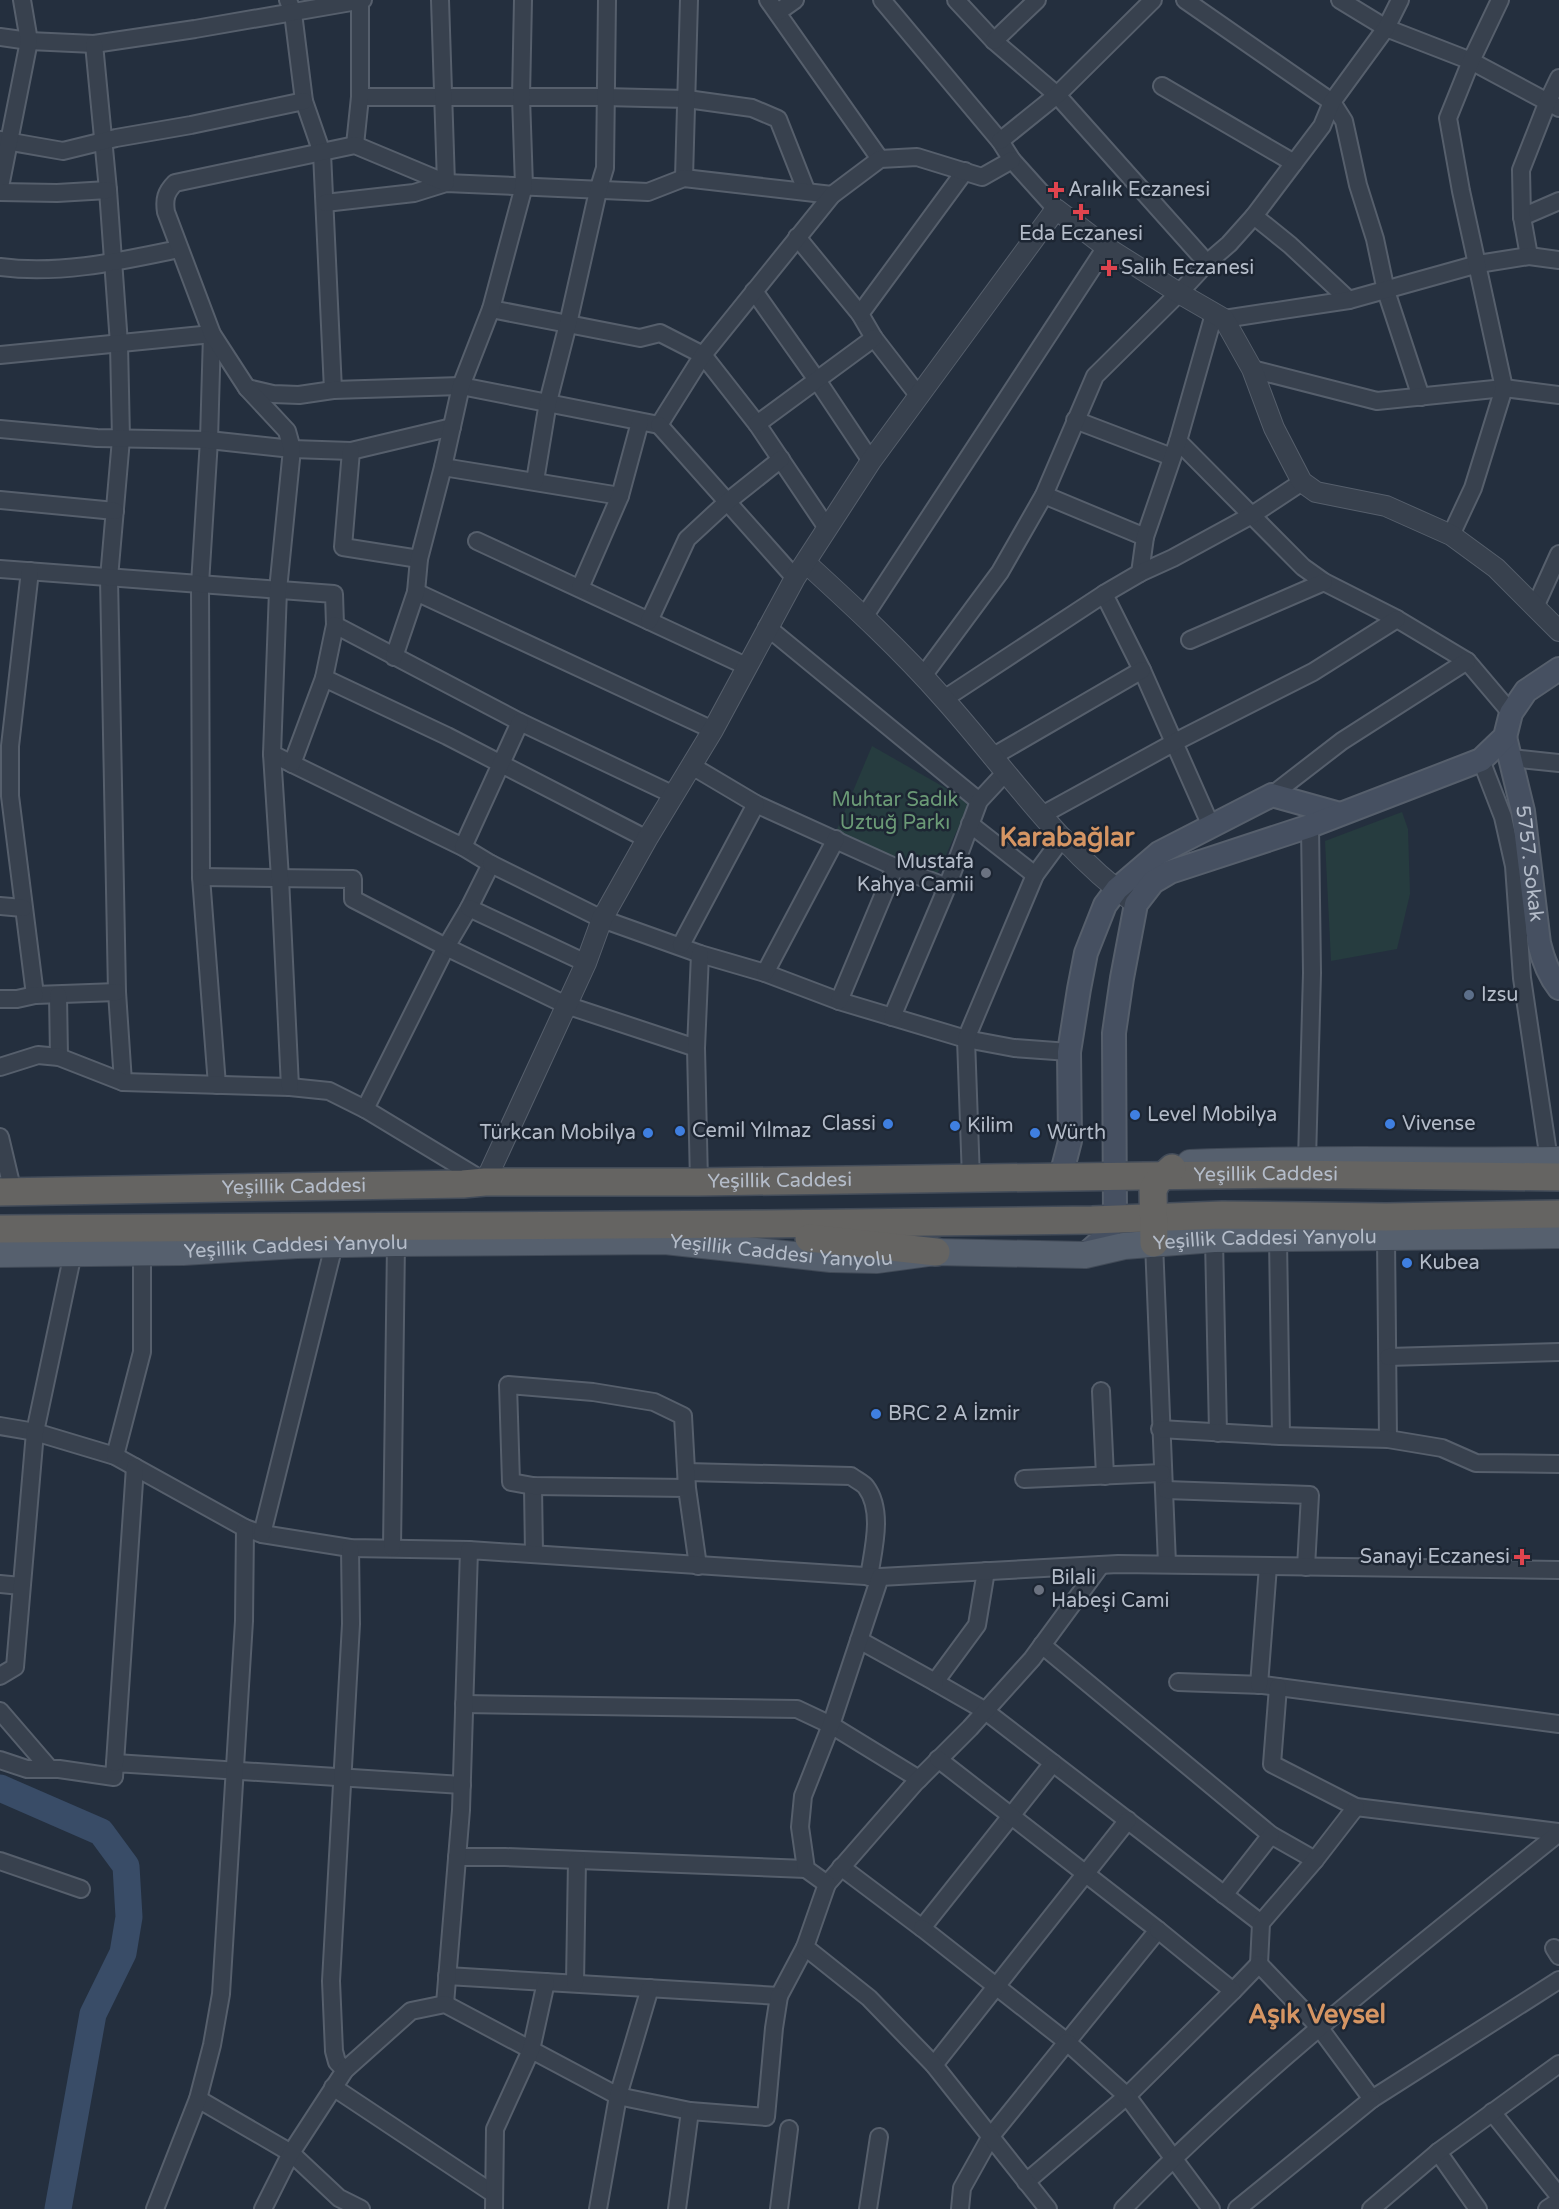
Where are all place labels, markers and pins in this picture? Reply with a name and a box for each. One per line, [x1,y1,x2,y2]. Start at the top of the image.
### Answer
place label: Aralık Eczanesi [1068,178,1210,202]
marker: Aralık Eczanesi [1049,183,1063,197]
marker: Eda Eczanesi [1074,205,1088,219]
place label: Eda Eczanesi [1019,222,1143,246]
place label: Salih Eczanesi [1121,256,1254,280]
marker: Salih Eczanesi [1102,261,1116,275]
place label: Mustafa Kahya Camii [857,850,974,897]
marker: Mustafa Kahya Camii [979,866,993,880]
place label: Izsu [1481,983,1518,1007]
marker: Izsu [1462,988,1476,1002]
place label: Level Mobilya [1147,1103,1277,1127]
marker: Level Mobilya [1128,1108,1142,1122]
place label: Classi [822,1112,876,1136]
place label: Vivense [1402,1112,1476,1136]
place label: Kilim [967,1114,1014,1138]
marker: Classi [881,1117,895,1131]
marker: Vivense [1383,1117,1397,1131]
place label: Cemil Yılmaz [692,1119,811,1143]
marker: Kilim [948,1119,962,1133]
place label: Türkcan Mobilya [480,1121,636,1145]
place label: Würth [1047,1121,1106,1145]
marker: Cemil Yılmaz [673,1124,687,1138]
marker: Türkcan Mobilya [641,1126,655,1140]
marker: Würth [1028,1126,1042,1140]
place label: Kubea [1419,1251,1480,1275]
marker: Kubea [1400,1256,1414,1270]
place label: BRC 2 A İzmir [888,1402,1020,1426]
marker: BRC 2 A İzmir [869,1407,883,1421]
place label: Sanayi Eczanesi [1360,1545,1510,1569]
marker: Sanayi Eczanesi [1515,1550,1529,1564]
place label: Bilali Habeşi Cami [1051,1566,1170,1613]
marker: Bilali Habeşi Cami [1032,1583,1046,1597]

